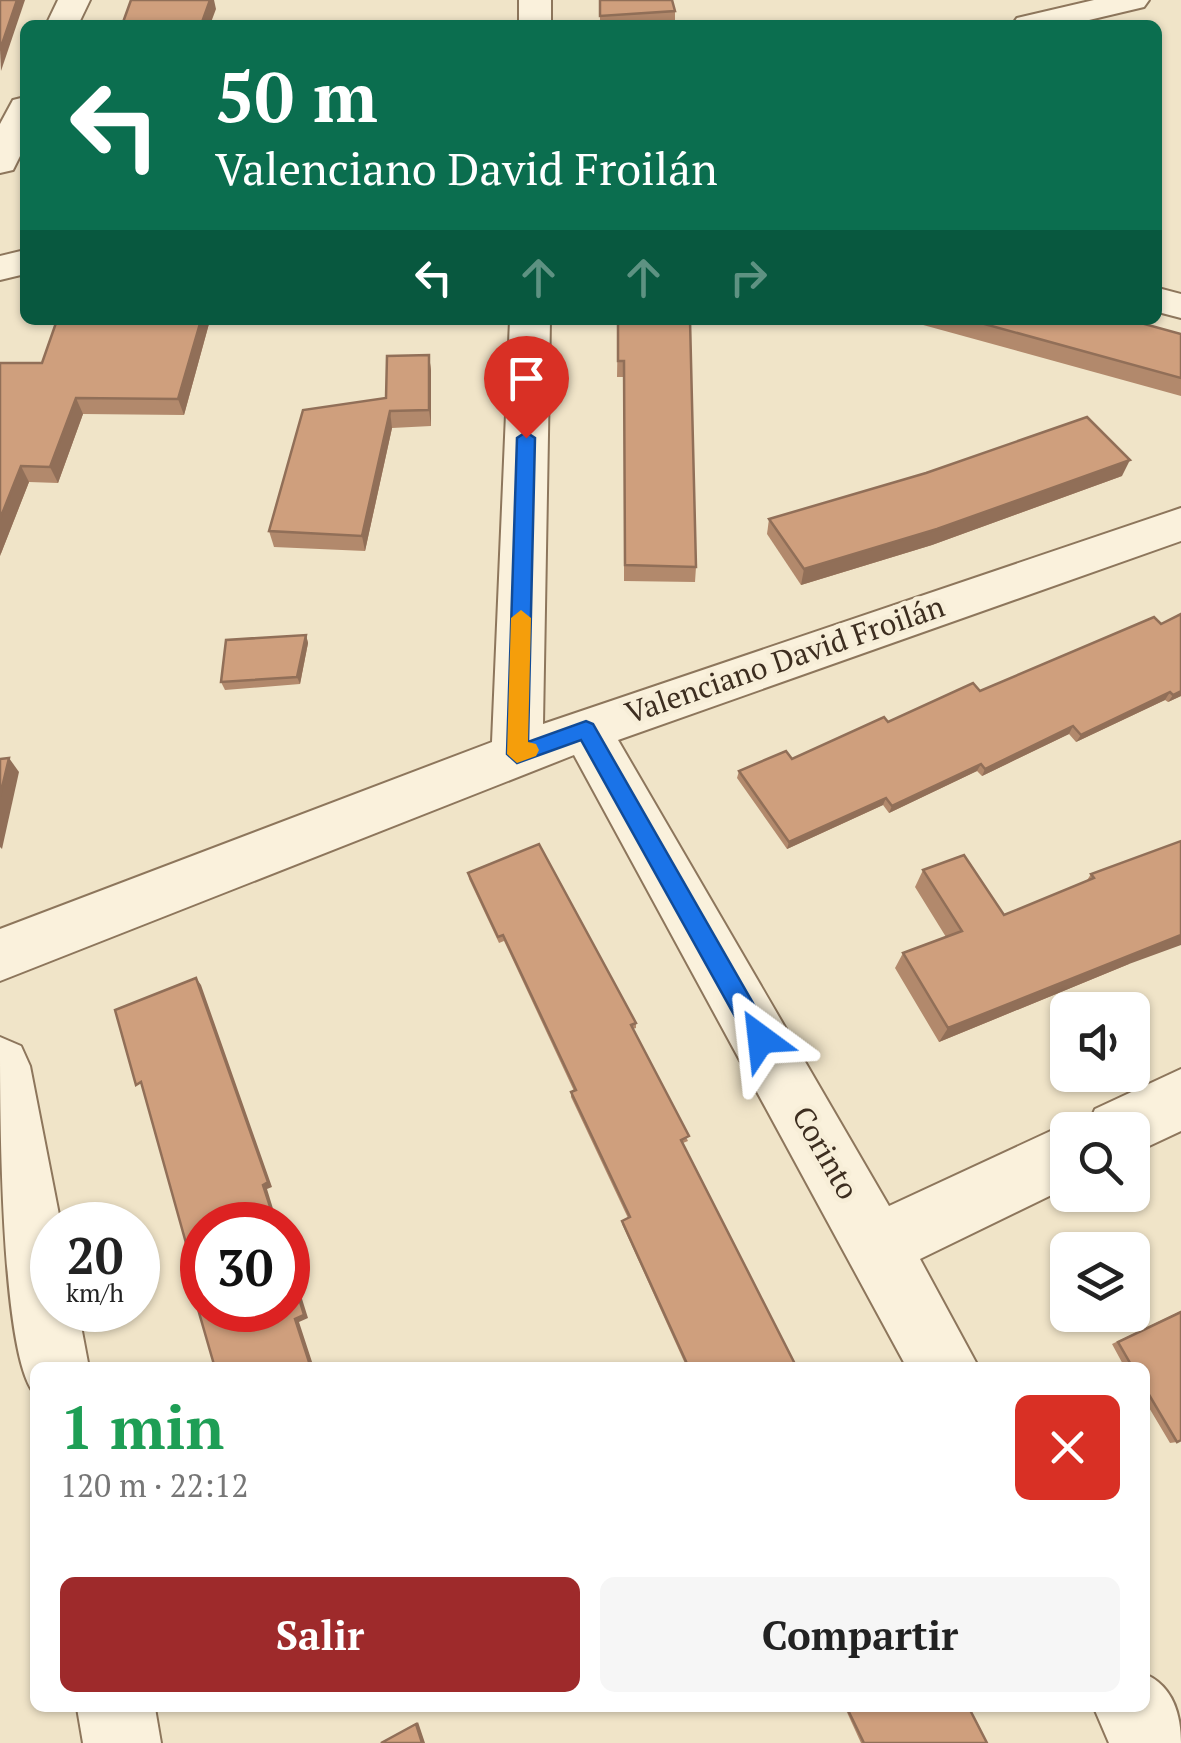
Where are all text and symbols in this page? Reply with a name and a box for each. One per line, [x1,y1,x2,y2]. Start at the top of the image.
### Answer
text: 50 m [215,49,378,142]
icon: left [50,60,180,190]
text: Valenciano David Froilán [215,138,718,198]
icon: left [406,250,461,305]
icon: ahead [511,250,566,305]
icon: ahead [616,250,671,305]
icon: right [721,250,776,305]
pin [484,336,569,439]
icon: arrive [499,351,554,406]
street label: Valenciano David Froilán [620,586,950,733]
position arrow [709,987,813,1091]
map controls [1050,992,1150,1332]
button: sound [1050,992,1150,1092]
street label: Corinto [783,1099,869,1206]
button: search [1050,1112,1150,1212]
speed limit sign: 30 [180,1202,310,1332]
text: 20 [67,1222,123,1288]
button: layers [1050,1232,1150,1332]
text: km/h [66,1276,124,1309]
text: 1 min [60,1387,224,1466]
button: close [1015,1395,1120,1500]
text: 120 m · 22:12 [60,1464,248,1506]
button: Salir [60,1577,580,1692]
button: Compartir [600,1577,1120,1692]

